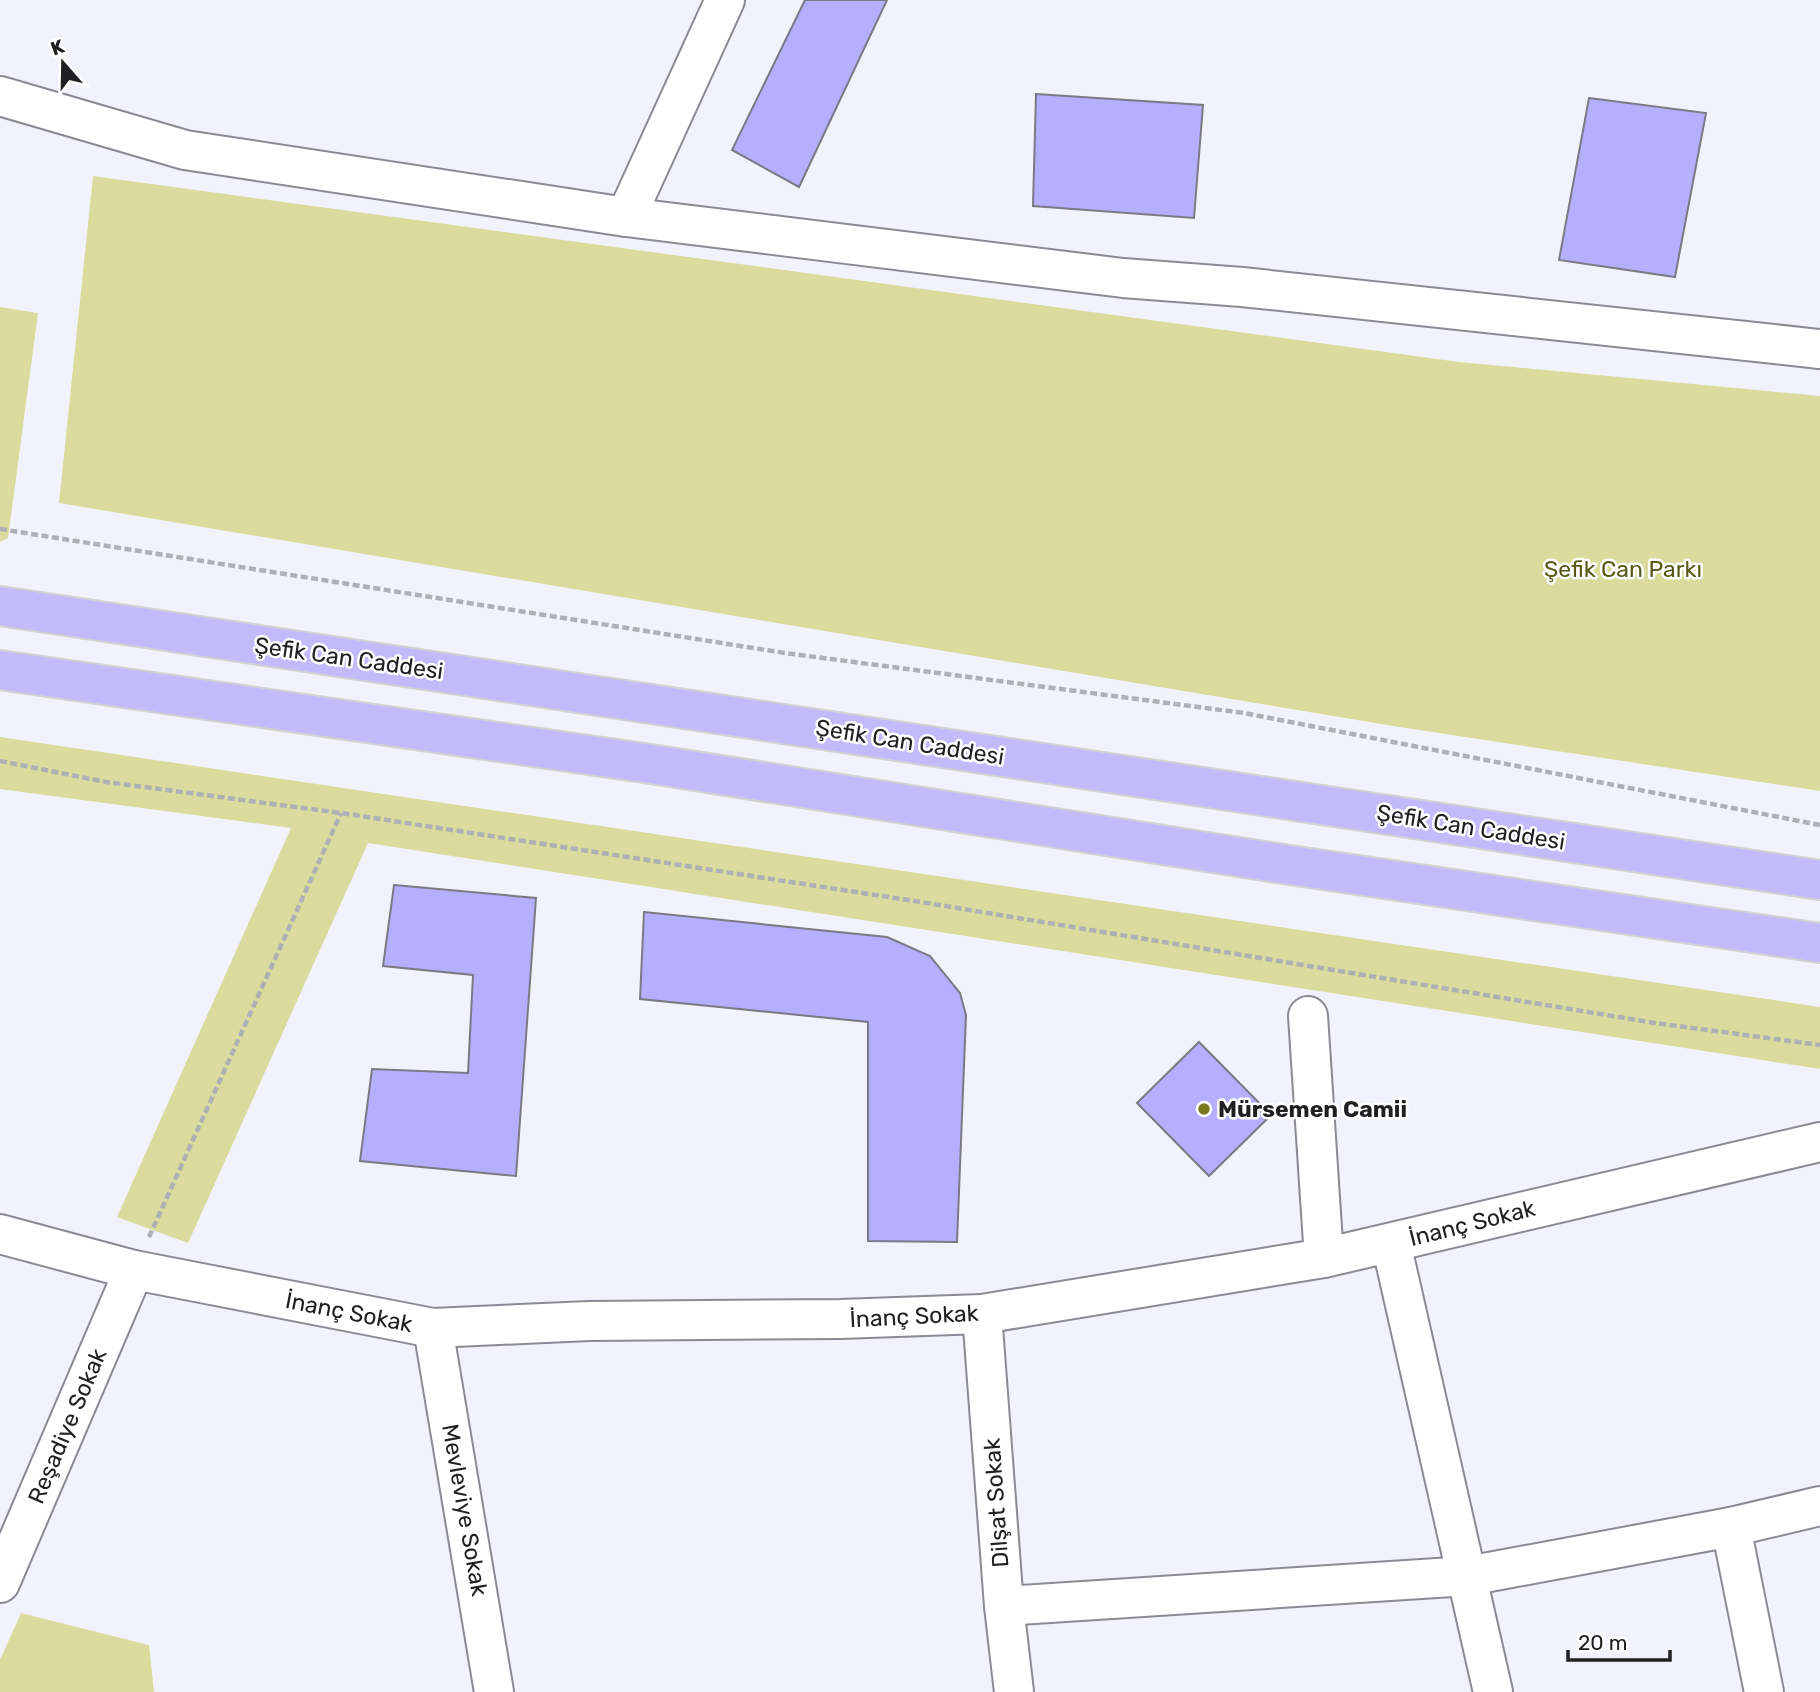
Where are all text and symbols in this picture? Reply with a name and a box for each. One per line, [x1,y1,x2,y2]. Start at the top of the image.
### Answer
north arrow [28,28,98,98]
text: K [47,34,68,60]
park label: Şefik Can Parkı [1544,555,1702,583]
street label: Şefik Can Caddesi [253,631,445,685]
street label: Şefik Can Caddesi [814,713,1006,771]
street label: Şefik Can Caddesi [1375,798,1567,856]
place label: Mürsemen Camii [1218,1095,1407,1123]
marker: Mürsemen Camii [1196,1101,1212,1117]
street label: İnanç Sokak [1406,1194,1538,1252]
street label: İnanç Sokak [283,1286,415,1338]
street label: İnanç Sokak [849,1299,979,1333]
street label: Reşadiye Sokak [22,1344,112,1508]
street label: Mevleviye Sokak [436,1422,494,1598]
street label: Dilşat Sokak [978,1437,1014,1569]
scale bar [1568,1618,1670,1662]
text: 20 m [1578,1630,1627,1655]

